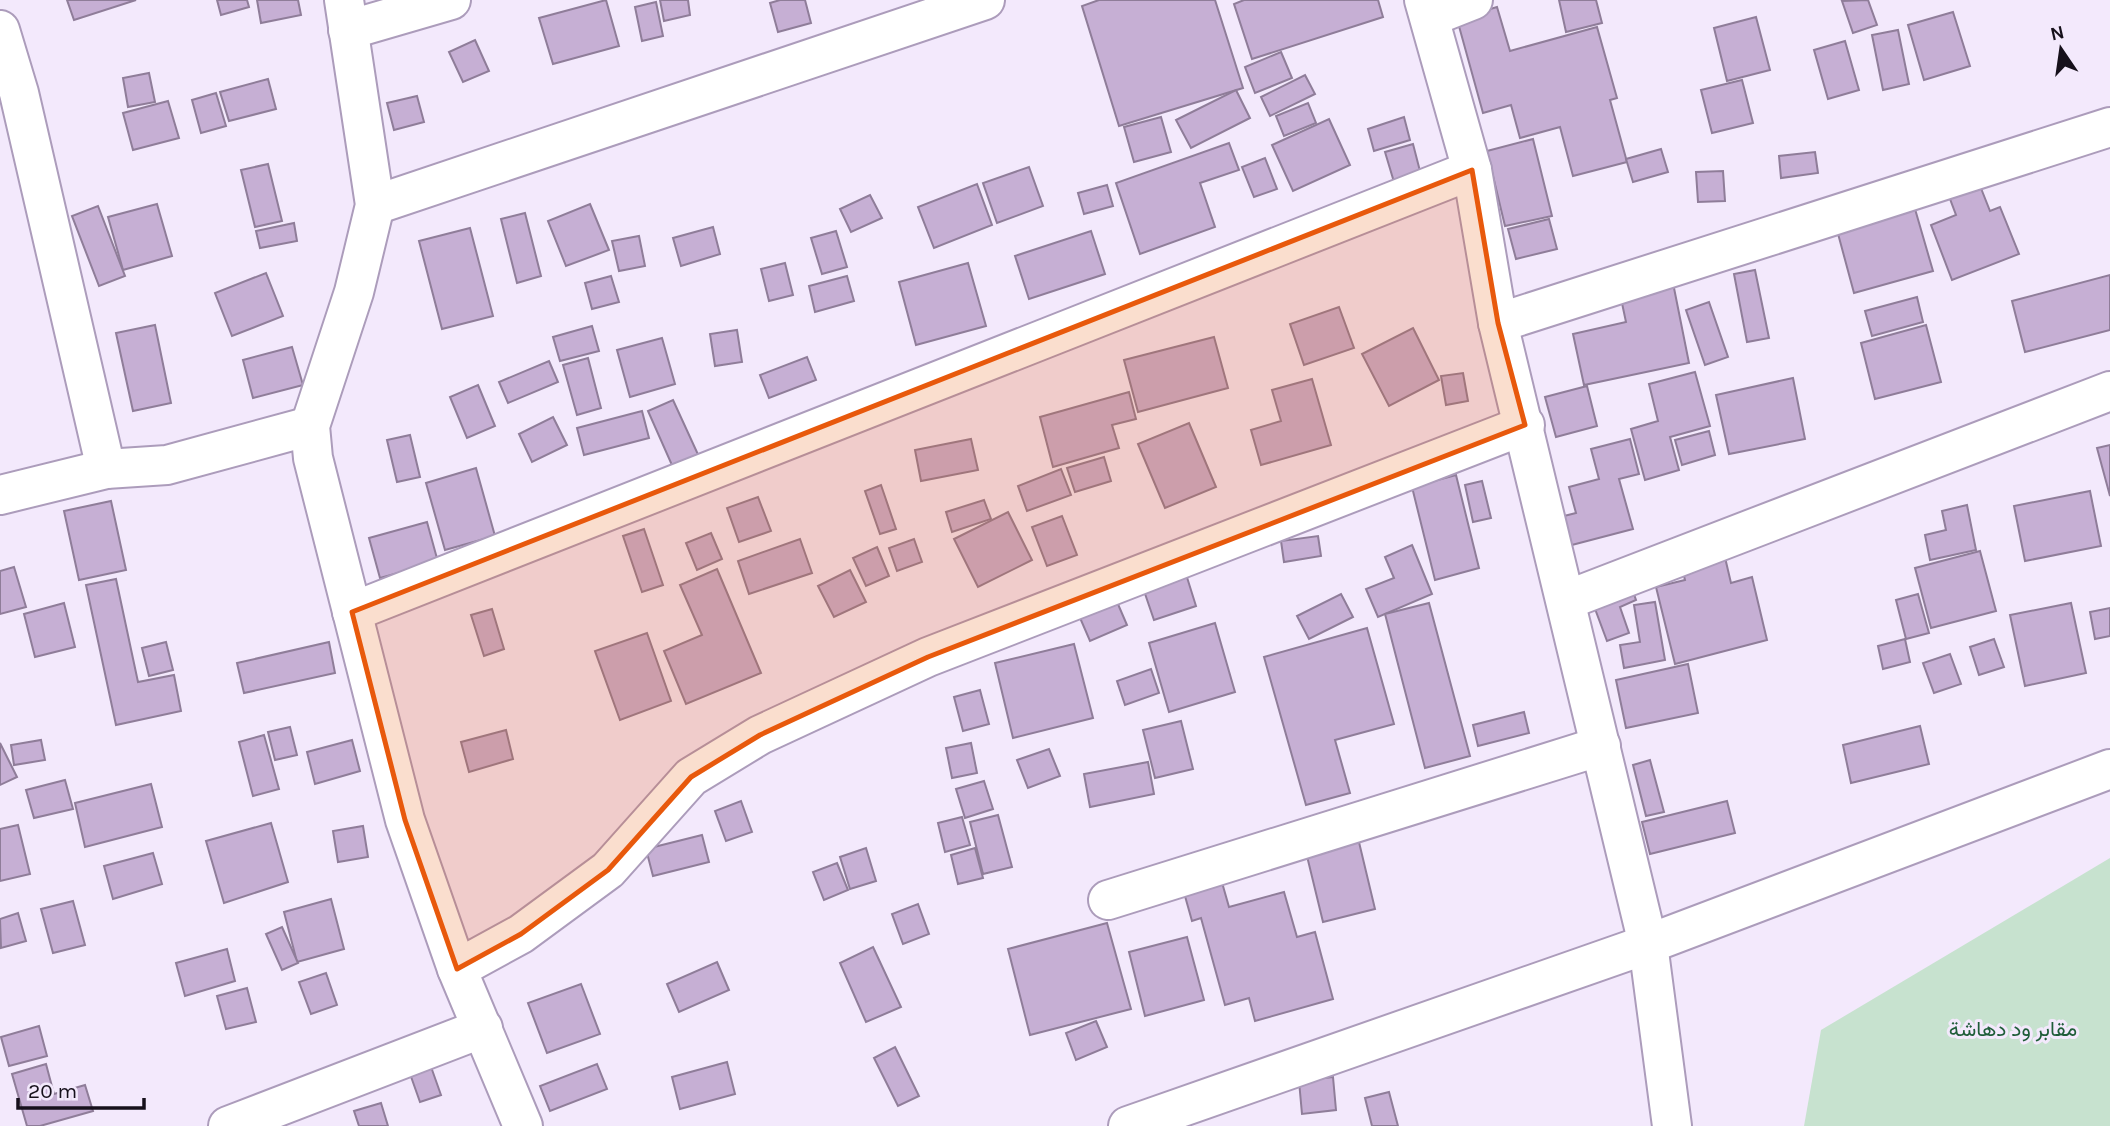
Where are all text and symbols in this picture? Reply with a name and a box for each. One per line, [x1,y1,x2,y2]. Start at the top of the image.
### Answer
north arrow [2026,14,2096,84]
text: N [2048,21,2067,46]
park label: مقابر ود دهاشة [1949,1017,2077,1042]
scale bar [18,1066,144,1110]
text: 20 m [28,1079,77,1103]

